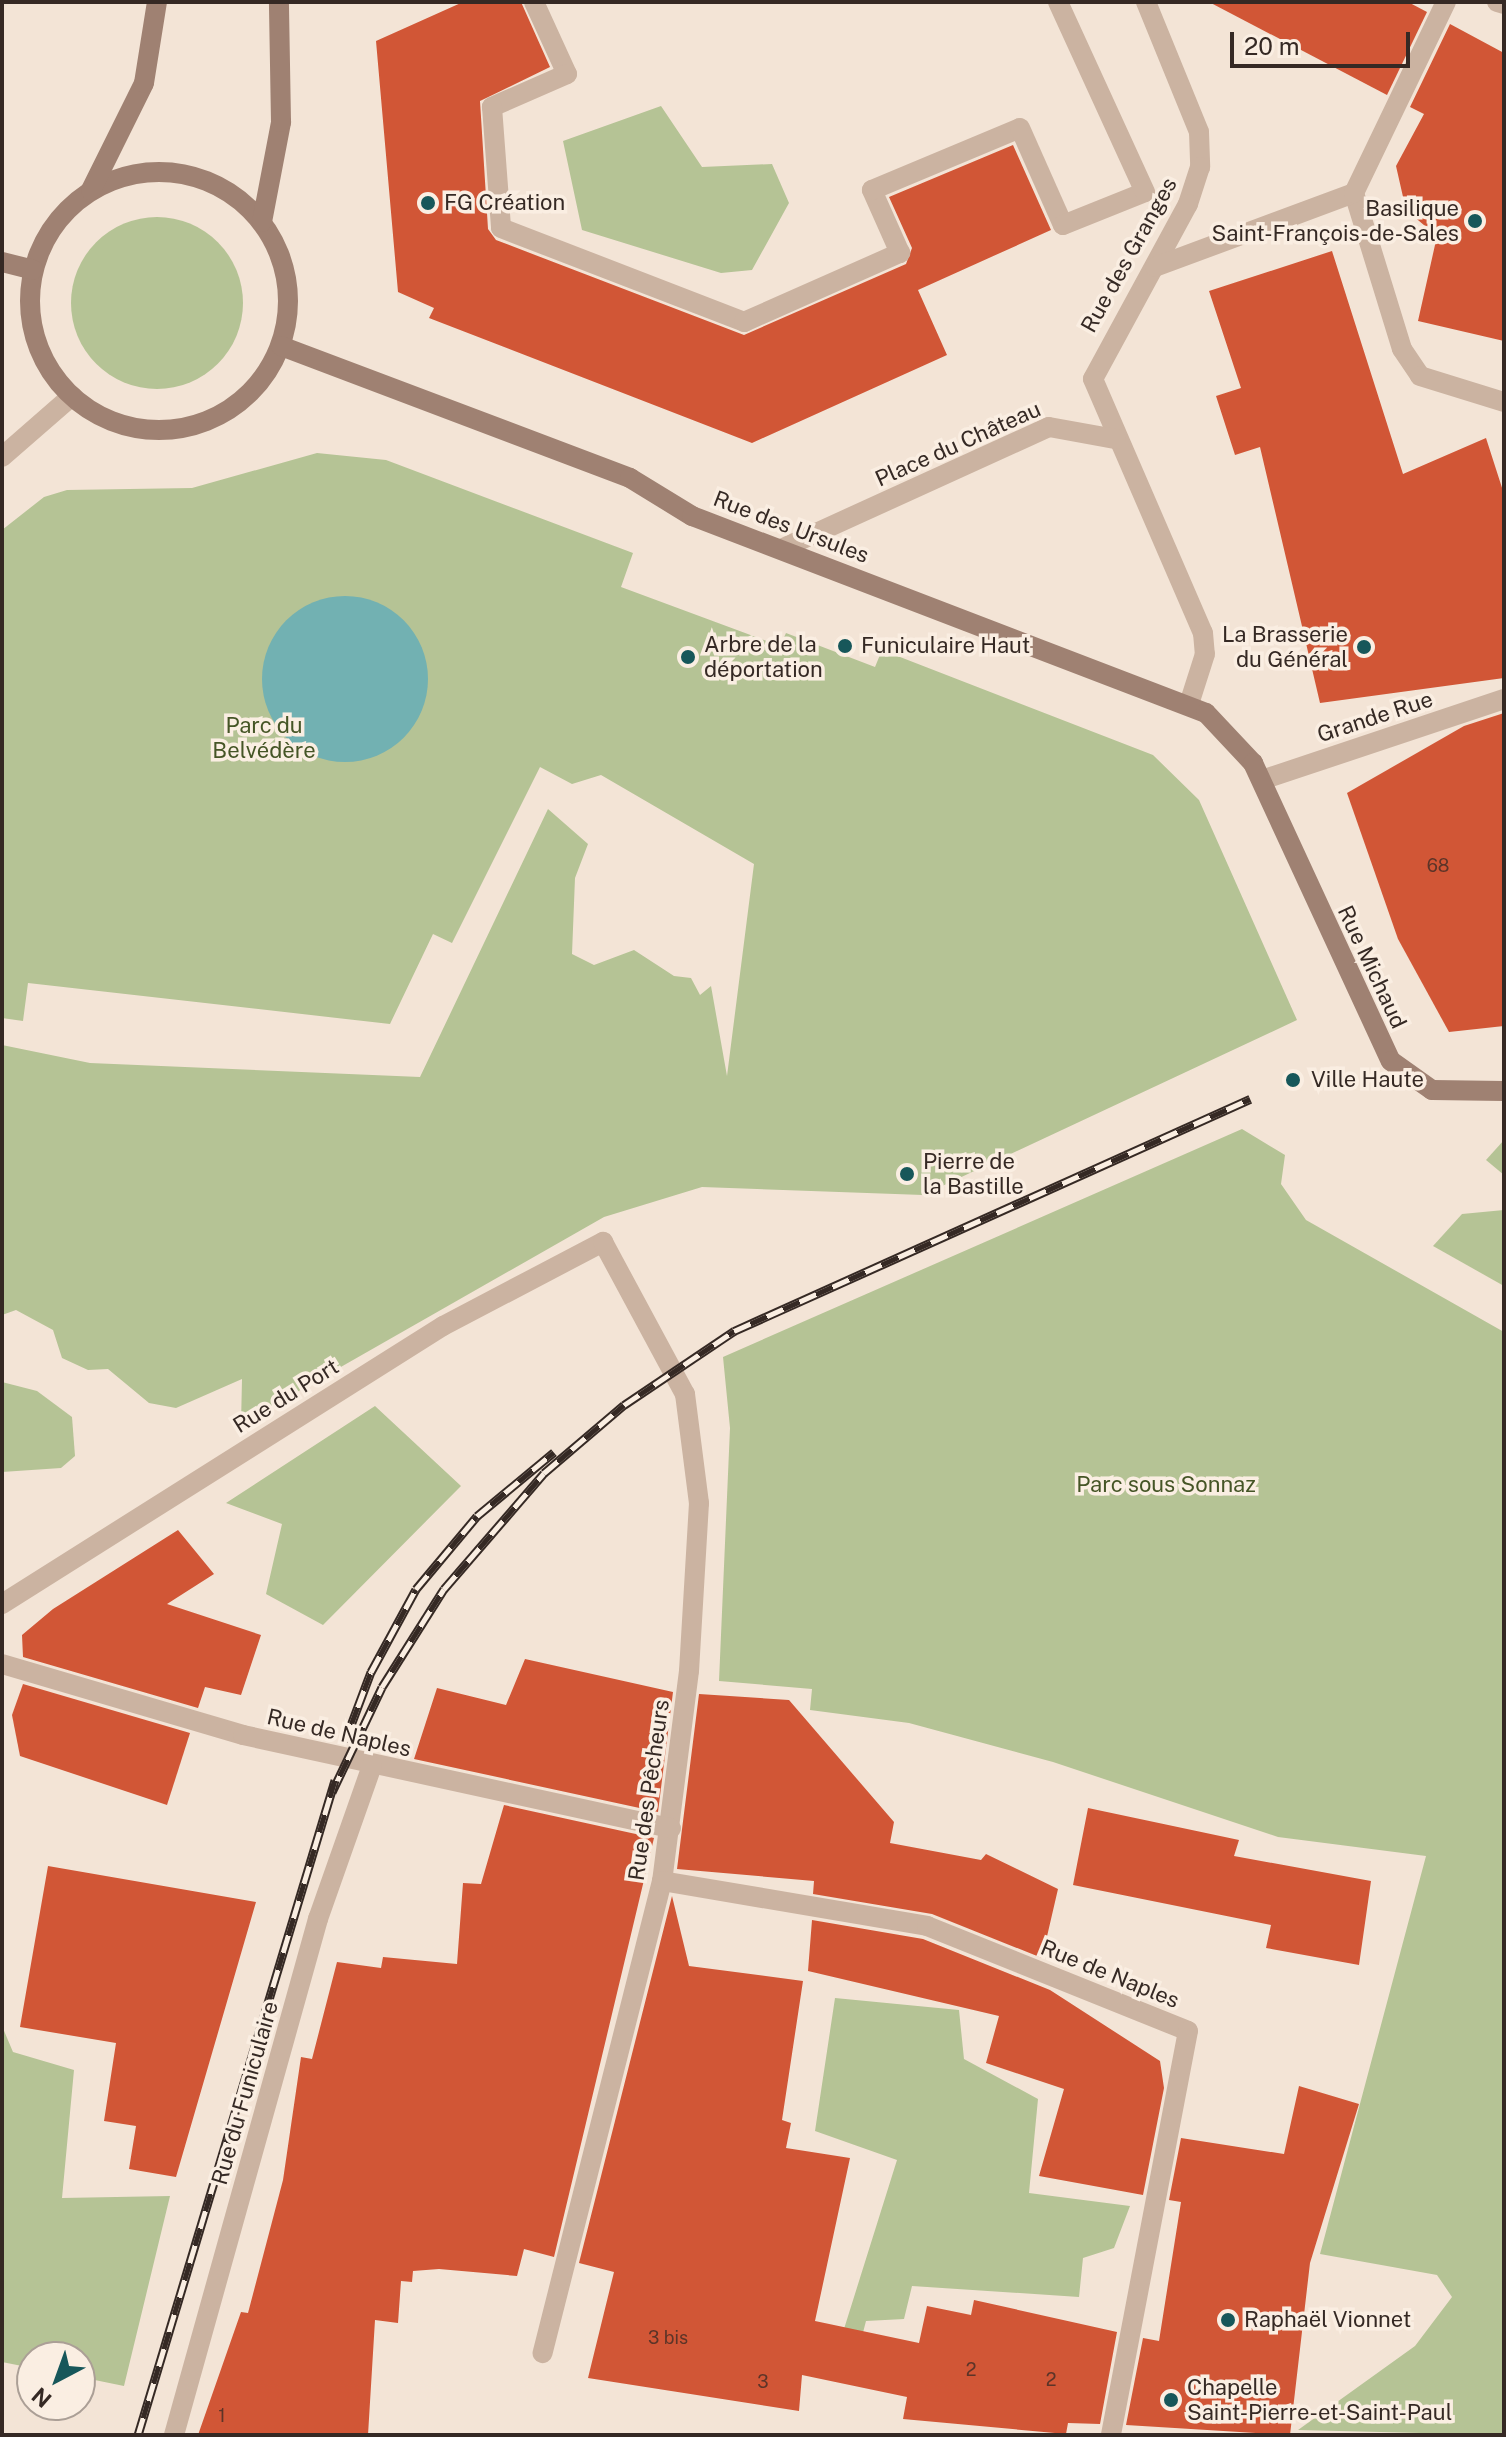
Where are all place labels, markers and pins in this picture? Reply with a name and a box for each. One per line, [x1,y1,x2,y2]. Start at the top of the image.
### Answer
place label: FG Création [444,190,565,216]
marker: FG Création [419,194,437,212]
place label: Basilique Saint-François-de-Sales [1212,195,1459,246]
marker: Basilique Saint-François-de-Sales [1466,212,1484,230]
place label: La Brasserie du Général [1222,621,1348,672]
place label: Arbre de la déportation [704,631,823,682]
place label: Funiculaire Haut [861,633,1031,659]
marker: Funiculaire Haut [836,637,854,655]
marker: La Brasserie du Général [1355,638,1373,656]
marker: Arbre de la déportation [679,648,697,666]
place label: Ville Haute [1311,1067,1424,1093]
marker: Ville Haute [1282,1069,1304,1091]
place label: Pierre de la Bastille [923,1148,1024,1200]
marker: Pierre de la Bastille [898,1165,916,1183]
place label: Raphaël Vionnet [1244,2307,1412,2333]
marker: Raphaël Vionnet [1219,2311,1237,2329]
place label: Chapelle Saint-Pierre-et-Saint-Paul [1187,2374,1452,2426]
marker: Chapelle Saint-Pierre-et-Saint-Paul [1162,2391,1180,2409]

